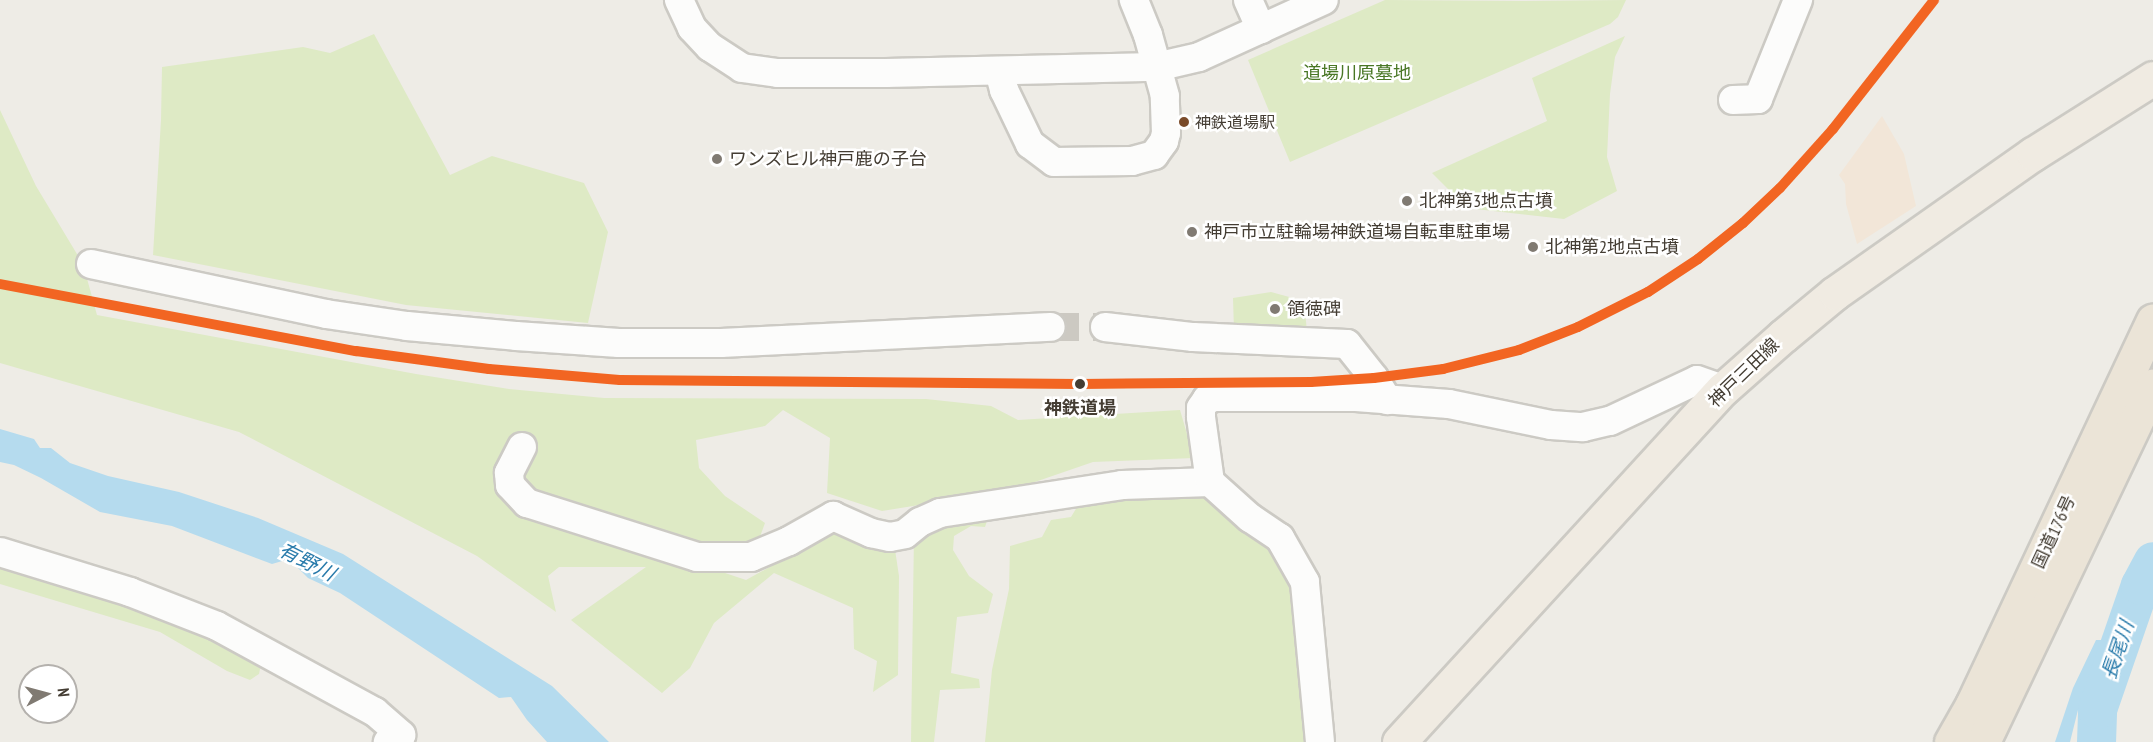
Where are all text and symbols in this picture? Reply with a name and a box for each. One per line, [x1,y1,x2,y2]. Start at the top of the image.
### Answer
park label: 道場川原墓地 [1303,62,1411,84]
place label: 神鉄道場駅 [1195,112,1275,132]
marker: 神鉄道場駅 [1178,116,1190,128]
place label: ワンズヒル神戸鹿の子台 [729,148,927,170]
marker: ワンズヒル神戸鹿の子台 [710,152,724,166]
place label: 北神第3地点古墳 [1419,190,1553,212]
marker: 北神第3地点古墳 [1400,194,1414,208]
place label: 神戸市立駐輪場神鉄道場自転車駐車場 [1204,221,1510,243]
marker: 神戸市立駐輪場神鉄道場自転車駐車場 [1185,225,1199,239]
place label: 北神第2地点古墳 [1545,236,1679,258]
marker: 北神第2地点古墳 [1526,240,1540,254]
place label: 領徳碑 [1287,298,1341,320]
marker: 領徳碑 [1268,302,1282,316]
street label: 神戸三田線 [1704,334,1784,412]
marker: 神鉄道場 [1069,373,1091,395]
place label: 神鉄道場 [1044,397,1116,419]
street label: 国道176号 [2028,492,2080,572]
water label: 有野川 [275,538,339,586]
water label: 長尾川 [2097,618,2139,682]
north arrow [18,664,78,724]
text: N [54,687,74,698]

